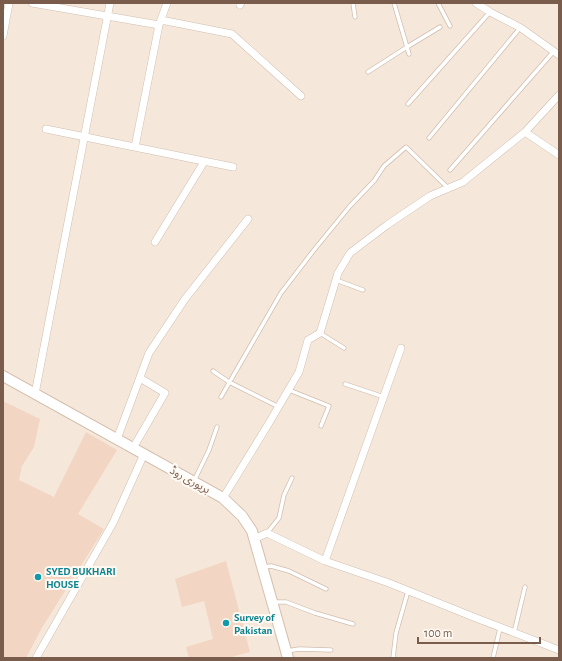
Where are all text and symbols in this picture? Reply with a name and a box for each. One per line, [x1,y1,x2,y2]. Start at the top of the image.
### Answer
street label: بریوری روڈ [168,463,213,496]
place label: SYED BUKHARI HOUSE [46,566,116,590]
marker: SYED BUKHARI HOUSE [33,572,43,582]
place label: Survey of Pakistan [234,612,276,636]
marker: Survey of Pakistan [221,618,231,628]
scale bar [418,619,540,645]
text: 100 m [424,627,452,639]

